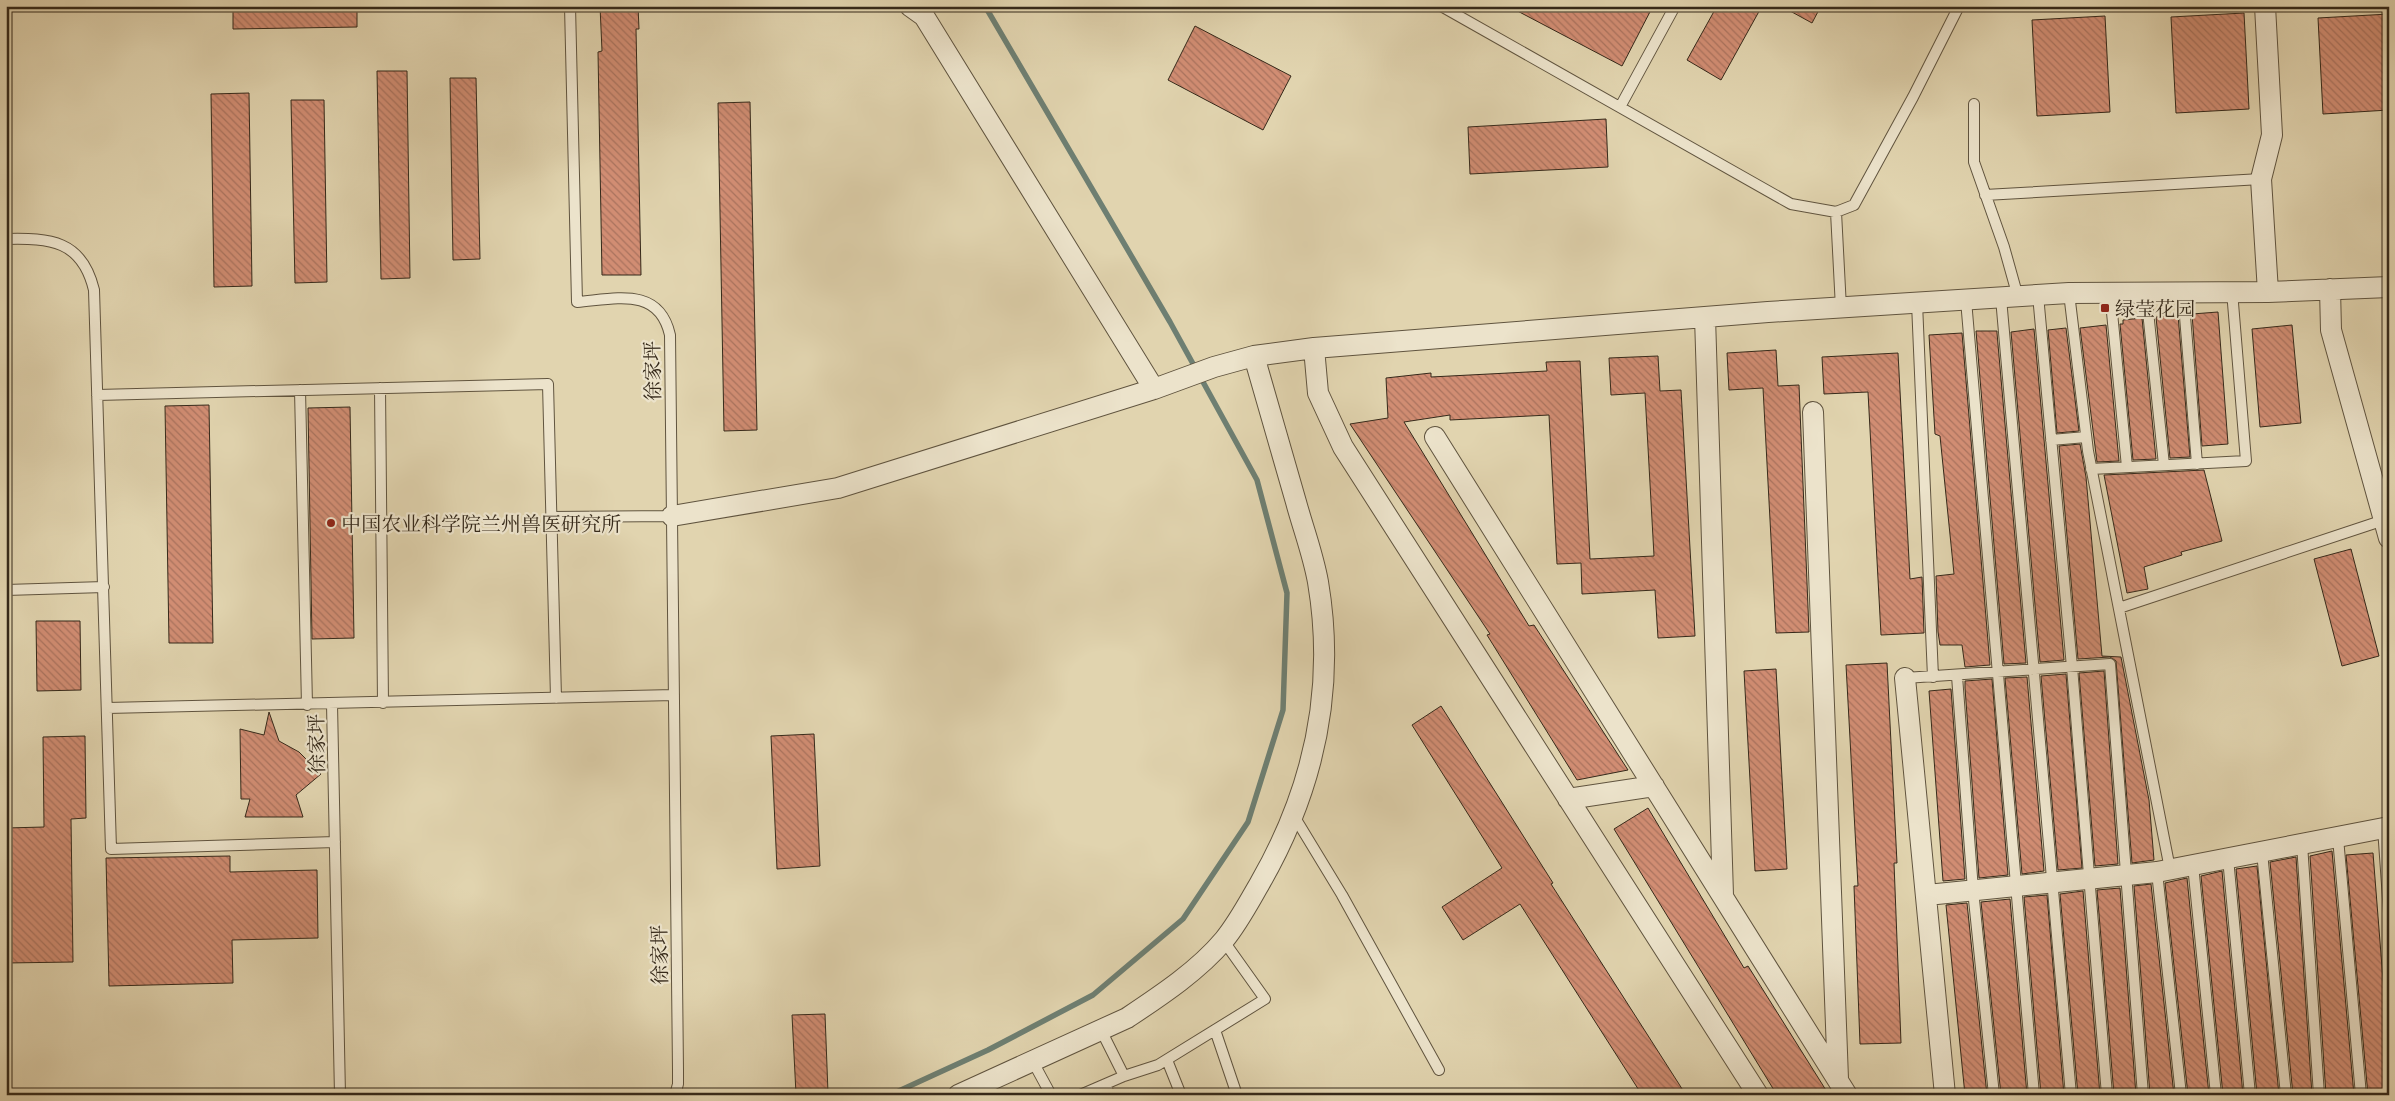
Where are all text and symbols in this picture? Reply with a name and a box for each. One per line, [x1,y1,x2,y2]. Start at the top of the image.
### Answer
place label: 绿莹花园 [2115,294,2195,323]
marker: 绿莹花园 [2099,302,2111,314]
street label: 徐家坪 [637,341,667,401]
place label: 中国农业科学院兰州兽医研究所 [341,509,621,538]
marker: 中国农业科学院兰州兽医研究所 [325,517,337,529]
street label: 徐家坪 [301,714,331,774]
street label: 徐家坪 [644,925,674,985]

